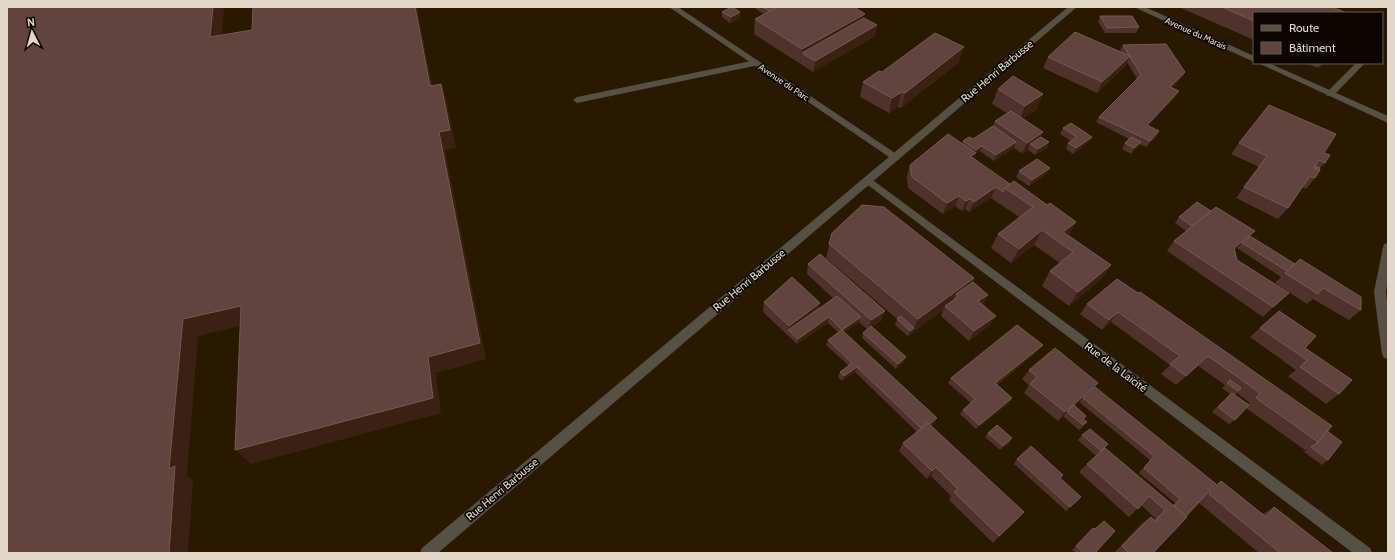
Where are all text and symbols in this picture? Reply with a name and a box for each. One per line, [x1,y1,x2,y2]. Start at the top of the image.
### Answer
north arrow [12,12,52,52]
legend [1253,12,1383,64]
street label: Avenue du Marais [1163,14,1229,52]
text: N [26,15,36,29]
text: Route [1289,20,1319,35]
street label: Rue Henri Barbusse [958,36,1036,105]
text: Bâtiment [1289,40,1336,55]
street label: Avenue du Parc [757,61,811,103]
street label: Rue Henri Barbusse [710,245,788,314]
street label: Rue de la Laïcité [1082,339,1150,395]
street label: Rue Henri Barbusse [463,454,541,523]

